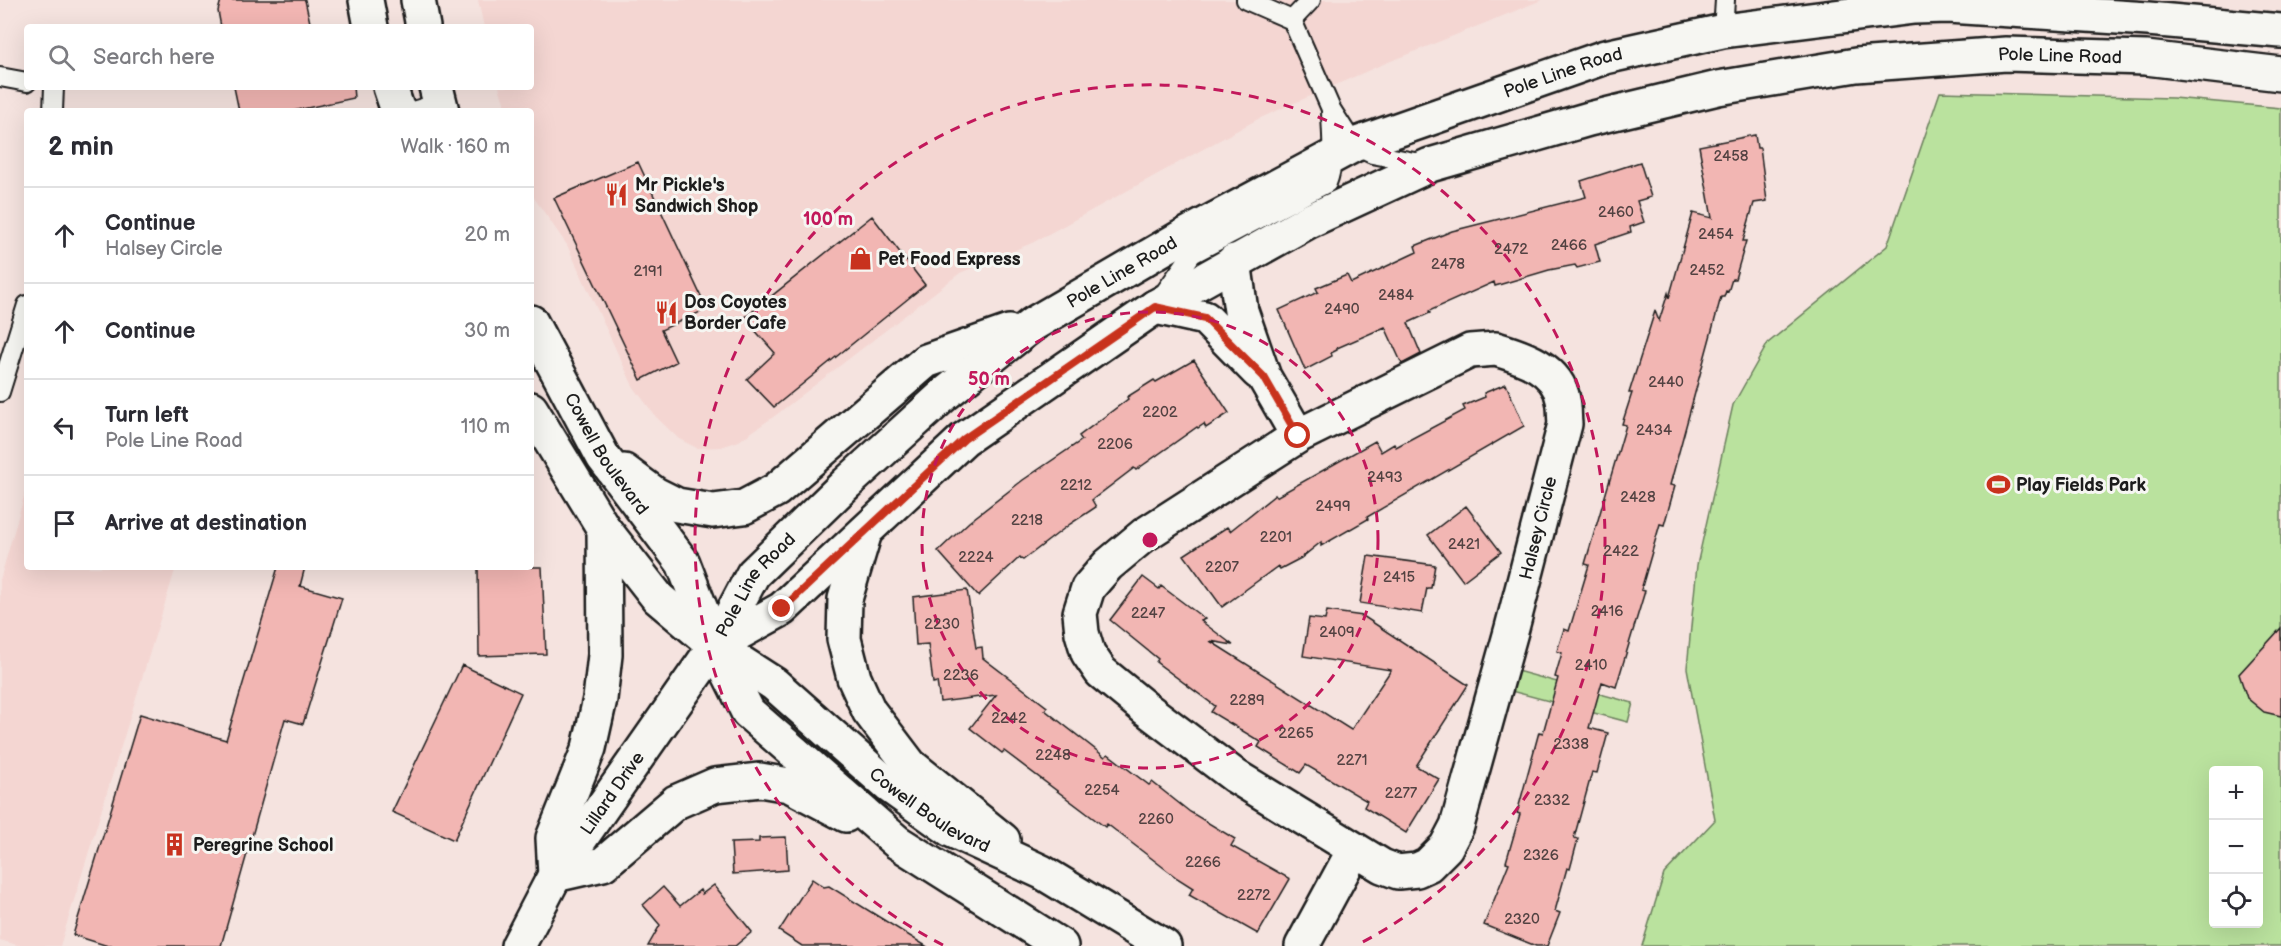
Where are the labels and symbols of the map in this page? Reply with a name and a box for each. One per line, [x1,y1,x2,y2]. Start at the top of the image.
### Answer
street label: Pole Line Road [1501,43,1624,103]
street label: Pole Line Road [1997,44,2122,68]
house number: 2458 [1713,147,1749,166]
place label: Mr Pickle's Sandwich Shop [635,175,758,217]
restaurant icon: Mr Pickle's Sandwich Shop [604,182,630,208]
house number: 2460 [1598,203,1634,222]
text: 100 m [803,209,853,230]
house number: 2454 [1698,225,1734,244]
street label: Pole Line Road [1063,232,1181,313]
house number: 2466 [1551,236,1587,255]
house number: 2472 [1494,240,1528,259]
shop icon: Pet Food Express [847,246,873,272]
place label: Pet Food Express [878,249,1021,270]
house number: 2478 [1431,255,1465,274]
house number: 2452 [1689,261,1725,280]
house number: 2191 [634,262,662,281]
house number: 2484 [1378,286,1414,305]
place label: Dos Coyotes Border Cafe [684,292,787,334]
restaurant icon: Dos Coyotes Border Cafe [653,299,679,325]
house number: 2490 [1324,300,1360,319]
text: 50 m [968,369,1010,390]
house number: 2440 [1648,373,1684,392]
street label: Cowell Boulevard [560,389,653,519]
house number: 2202 [1142,403,1178,422]
house number: 2434 [1636,421,1672,440]
route start [1284,422,1310,448]
house number: 2206 [1097,435,1133,454]
house number: 2493 [1367,468,1403,487]
sports icon: Play Fields Park [1985,472,2011,498]
street label: Halsey Circle [1515,474,1562,582]
place label: Play Fields Park [2016,475,2146,496]
house number: 2212 [1060,476,1092,495]
house number: 2428 [1620,488,1656,507]
house number: 2499 [1315,497,1351,516]
house number: 2218 [1011,511,1043,530]
house number: 2201 [1260,528,1292,547]
street label: Pole Line Road [712,529,800,641]
centre of rings [1140,530,1160,550]
house number: 2421 [1448,535,1480,554]
house number: 2422 [1603,542,1639,561]
house number: 2224 [958,548,994,567]
house number: 2207 [1205,558,1240,577]
house number: 2415 [1383,568,1415,587]
route end [768,595,794,621]
house number: 2416 [1591,602,1623,621]
house number: 2247 [1131,604,1166,623]
house number: 2230 [924,615,960,634]
house number: 2409 [1319,623,1355,642]
house number: 2410 [1575,656,1607,675]
house number: 2236 [943,666,979,685]
house number: 2289 [1229,691,1265,710]
house number: 2242 [991,709,1027,728]
house number: 2265 [1278,724,1314,743]
house number: 2338 [1553,735,1589,754]
house number: 2248 [1035,746,1071,765]
street label: Lillard Drive [576,748,649,839]
house number: 2271 [1337,751,1367,770]
street label: Cowell Boulevard [865,763,993,857]
house number: 2254 [1084,781,1120,800]
house number: 2277 [1385,784,1418,803]
house number: 2332 [1534,791,1570,810]
house number: 2260 [1138,810,1174,829]
building icon: Peregrine School [162,832,188,858]
place label: Peregrine School [193,835,334,856]
house number: 2326 [1523,846,1559,865]
house number: 2266 [1185,853,1221,872]
house number: 2272 [1237,886,1271,905]
house number: 2320 [1504,910,1540,929]

